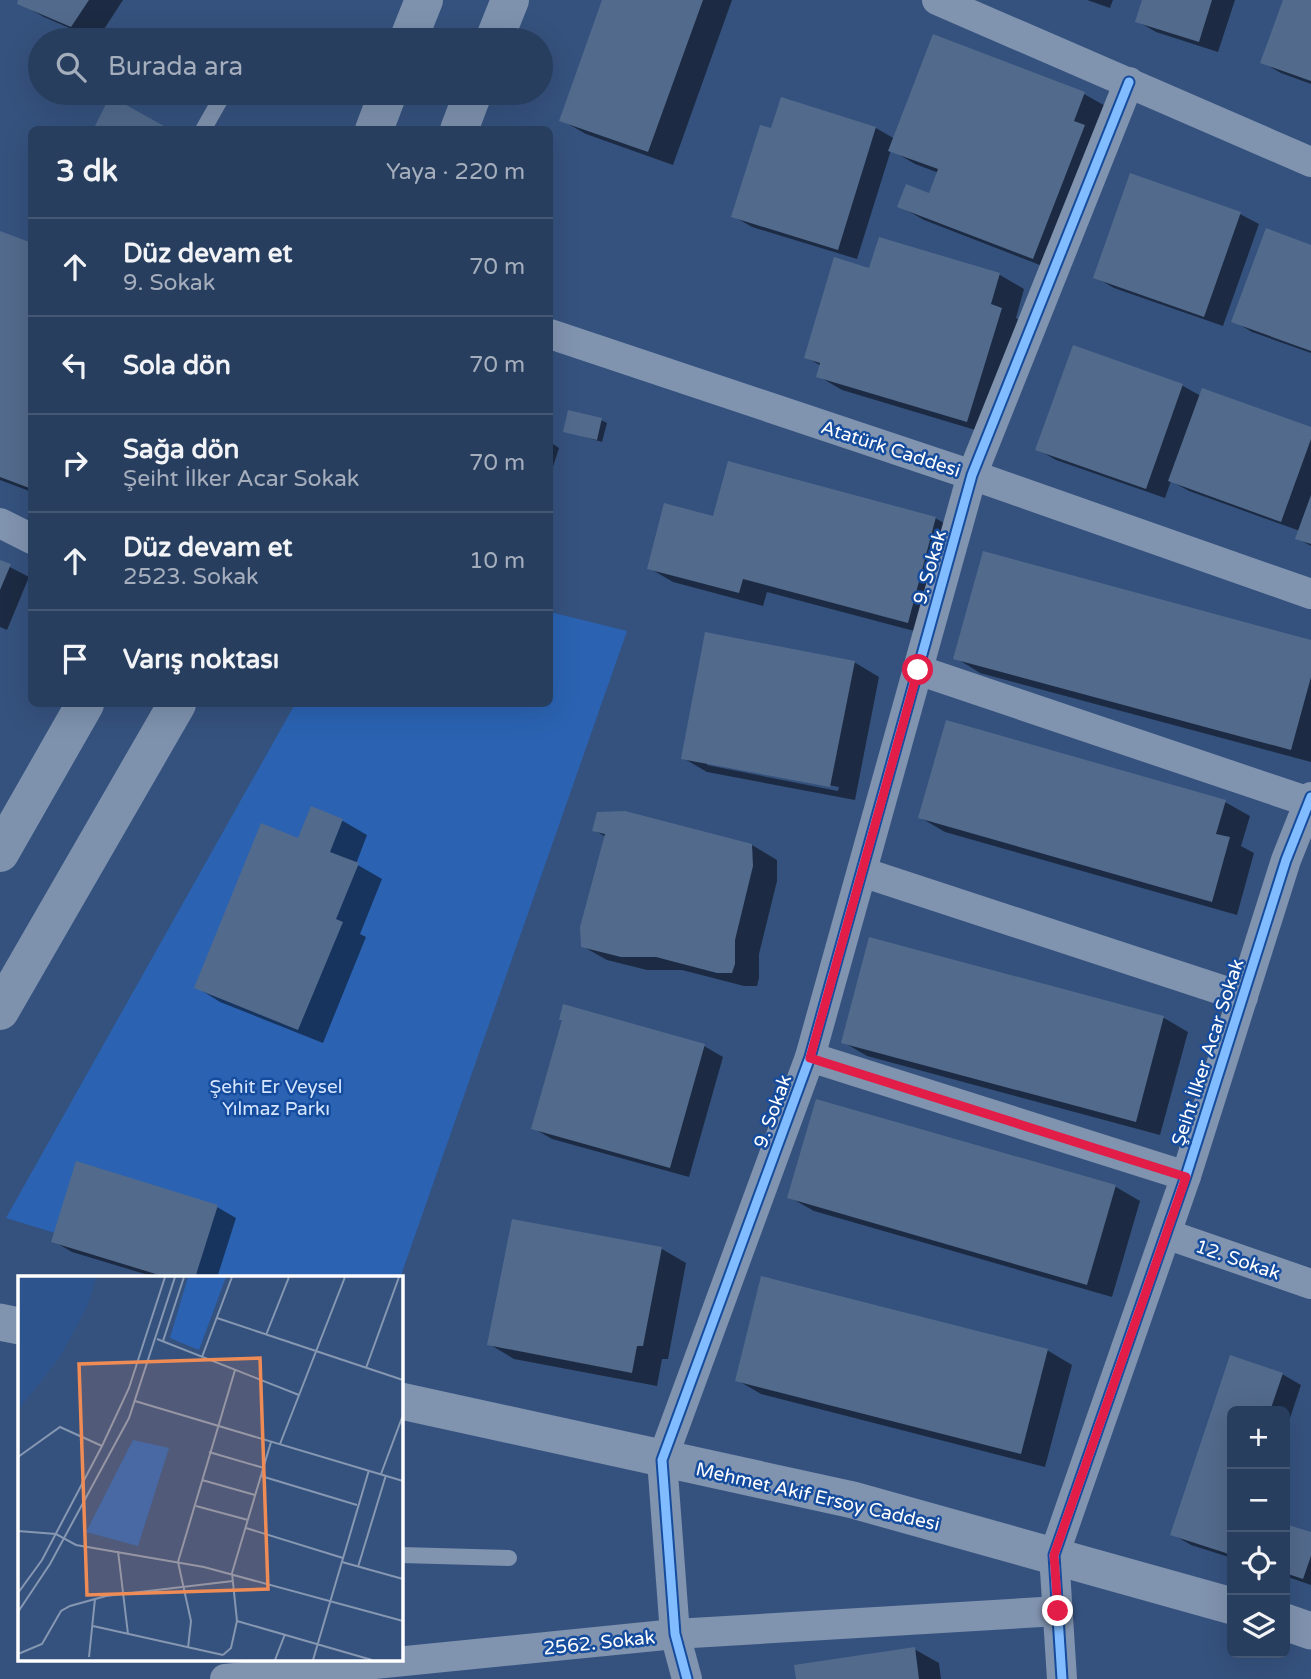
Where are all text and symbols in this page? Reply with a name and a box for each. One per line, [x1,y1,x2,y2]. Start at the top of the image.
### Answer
search box [28,28,553,105]
icon: search [52,48,90,86]
text: Burada ara [108,51,243,82]
text: 3 dk [56,153,118,190]
text: Yaya · 220 m [386,158,525,186]
text: Düz devam et [123,238,292,269]
icon: ahead [56,248,94,286]
text: 70 m [469,253,525,281]
text: 9. Sokak [123,269,215,297]
icon: left [56,346,94,384]
text: Sola dön [123,350,231,381]
text: 70 m [469,351,525,379]
street label: Atatürk Caddesi [818,416,963,482]
text: Sağa dön [123,434,239,465]
icon: right [56,444,94,482]
text: 70 m [469,449,525,477]
text: Şeiht İlker Acar Sokak [123,465,359,493]
street label: 9. Sokak [909,528,951,607]
text: Düz devam et [123,532,292,563]
icon: ahead [56,542,94,580]
text: 10 m [469,547,525,575]
text: 2523. Sokak [123,563,259,591]
icon: arrive [56,640,94,678]
text: Varış noktası [123,644,279,675]
route start [902,654,933,685]
street label: Şeiht İlker Acar Sokak [1167,956,1249,1149]
street label: 9. Sokak [750,1072,796,1151]
park label: Şehit Er Veysel Yılmaz Parkı [210,1076,342,1120]
street label: 12. Sokak [1192,1235,1283,1285]
inset map [18,1276,402,1662]
map controls [1227,1406,1290,1658]
button: + [1227,1406,1290,1469]
street label: Mehmet Akif Ersoy Caddesi [694,1458,942,1536]
button: − [1227,1469,1290,1532]
button: locate [1227,1532,1290,1595]
route end [1042,1595,1073,1626]
button: layers [1227,1595,1290,1658]
street label: 2562. Sokak [542,1626,656,1660]

